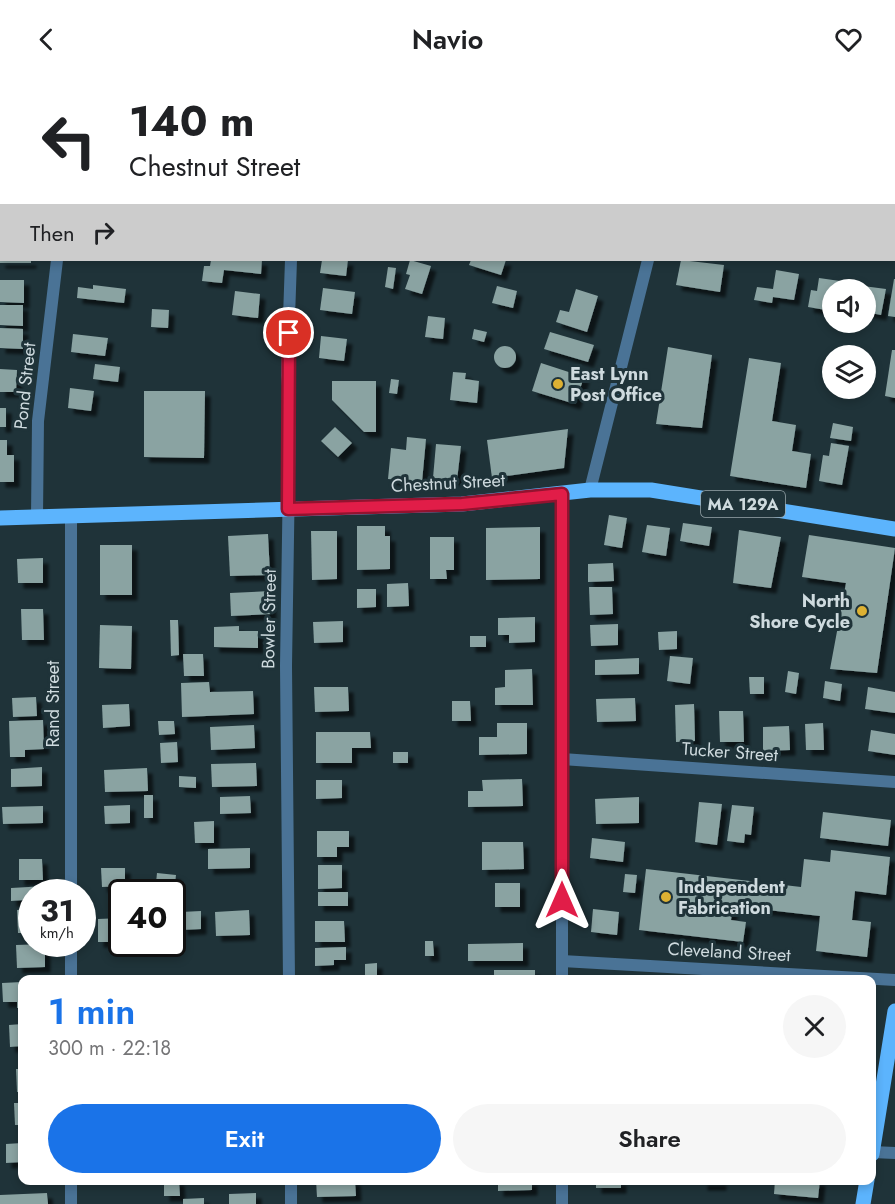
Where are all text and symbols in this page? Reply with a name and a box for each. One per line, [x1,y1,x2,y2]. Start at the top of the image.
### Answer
text: Navio [412,20,483,59]
icon: back [30,23,63,56]
icon: heart [832,23,865,56]
text: 140 m [129,91,255,152]
icon: left [30,102,108,180]
text: Chestnut Street [129,147,300,186]
icon: right [87,216,120,249]
text: Then [30,217,75,249]
map controls [822,279,876,399]
button: sound [822,279,876,333]
pin [263,307,314,358]
icon: arrive [272,316,305,349]
street label: Pond Street [8,341,43,431]
button: layers [822,345,876,399]
place label: East Lynn Post Office [570,361,662,408]
marker: East Lynn Post Office [551,377,565,391]
street label: Chestnut Street [390,467,506,499]
road number: MA 129A [701,491,785,517]
street label: Bowler Street [255,568,283,669]
place label: North Shore Cycle [749,588,850,635]
marker: North Shore Cycle [855,604,869,618]
street label: Rand Street [40,660,66,747]
street label: Tucker Street [681,736,780,768]
position arrow [530,868,594,932]
place label: Independent Fabrication [678,874,785,921]
speed limit sign: 40 [108,879,186,957]
text: 31 [40,889,74,932]
marker: Independent Fabrication [659,890,673,904]
text: km/h [40,922,74,944]
street label: Cleveland Street [667,936,792,968]
text: 1 min [48,985,135,1037]
button: close [783,995,846,1058]
text: 300 m · 22:18 [48,1034,171,1063]
button: Exit [48,1104,441,1173]
button: Share [453,1104,846,1173]

